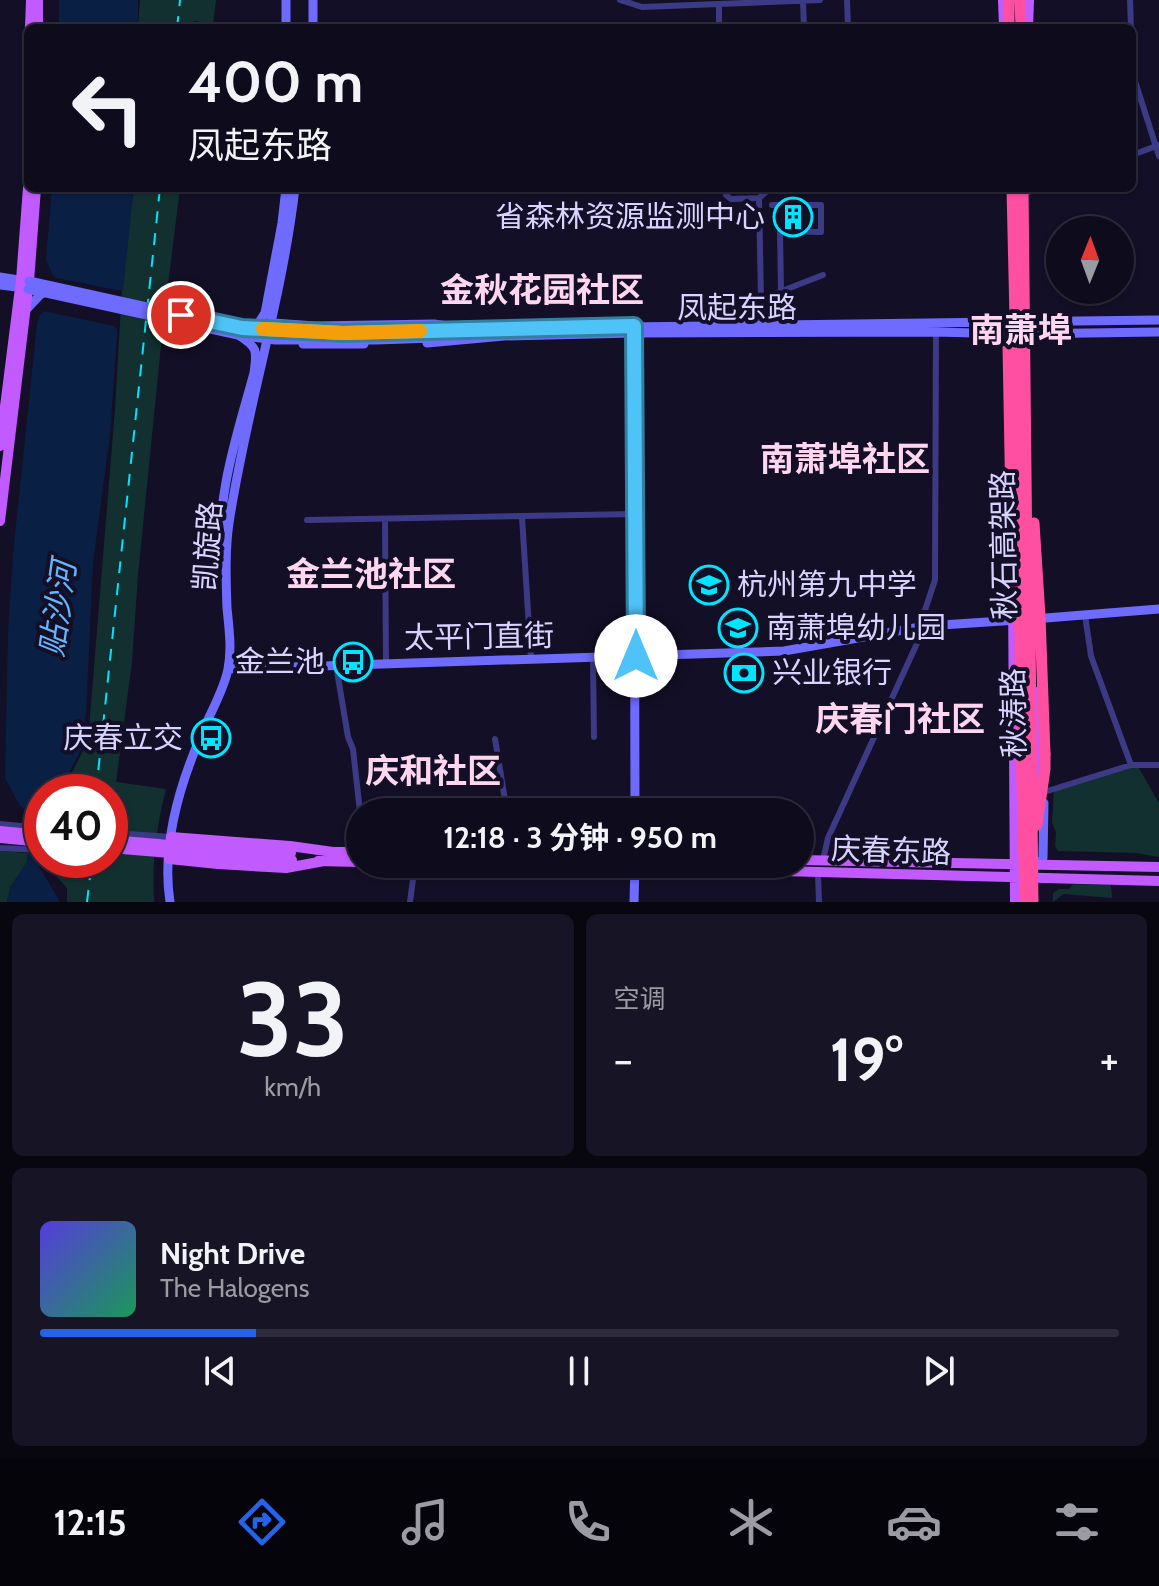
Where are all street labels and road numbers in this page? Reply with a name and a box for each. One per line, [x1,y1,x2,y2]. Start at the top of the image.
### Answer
street label: 凤起东路 [677,289,797,326]
street label: 秋石高架路 [984,470,1023,620]
street label: 凯旋路 [186,500,229,592]
street label: 太平门直街 [404,617,554,656]
street label: 秋涛路 [994,668,1033,758]
street label: 庆春东路 [830,830,952,871]

